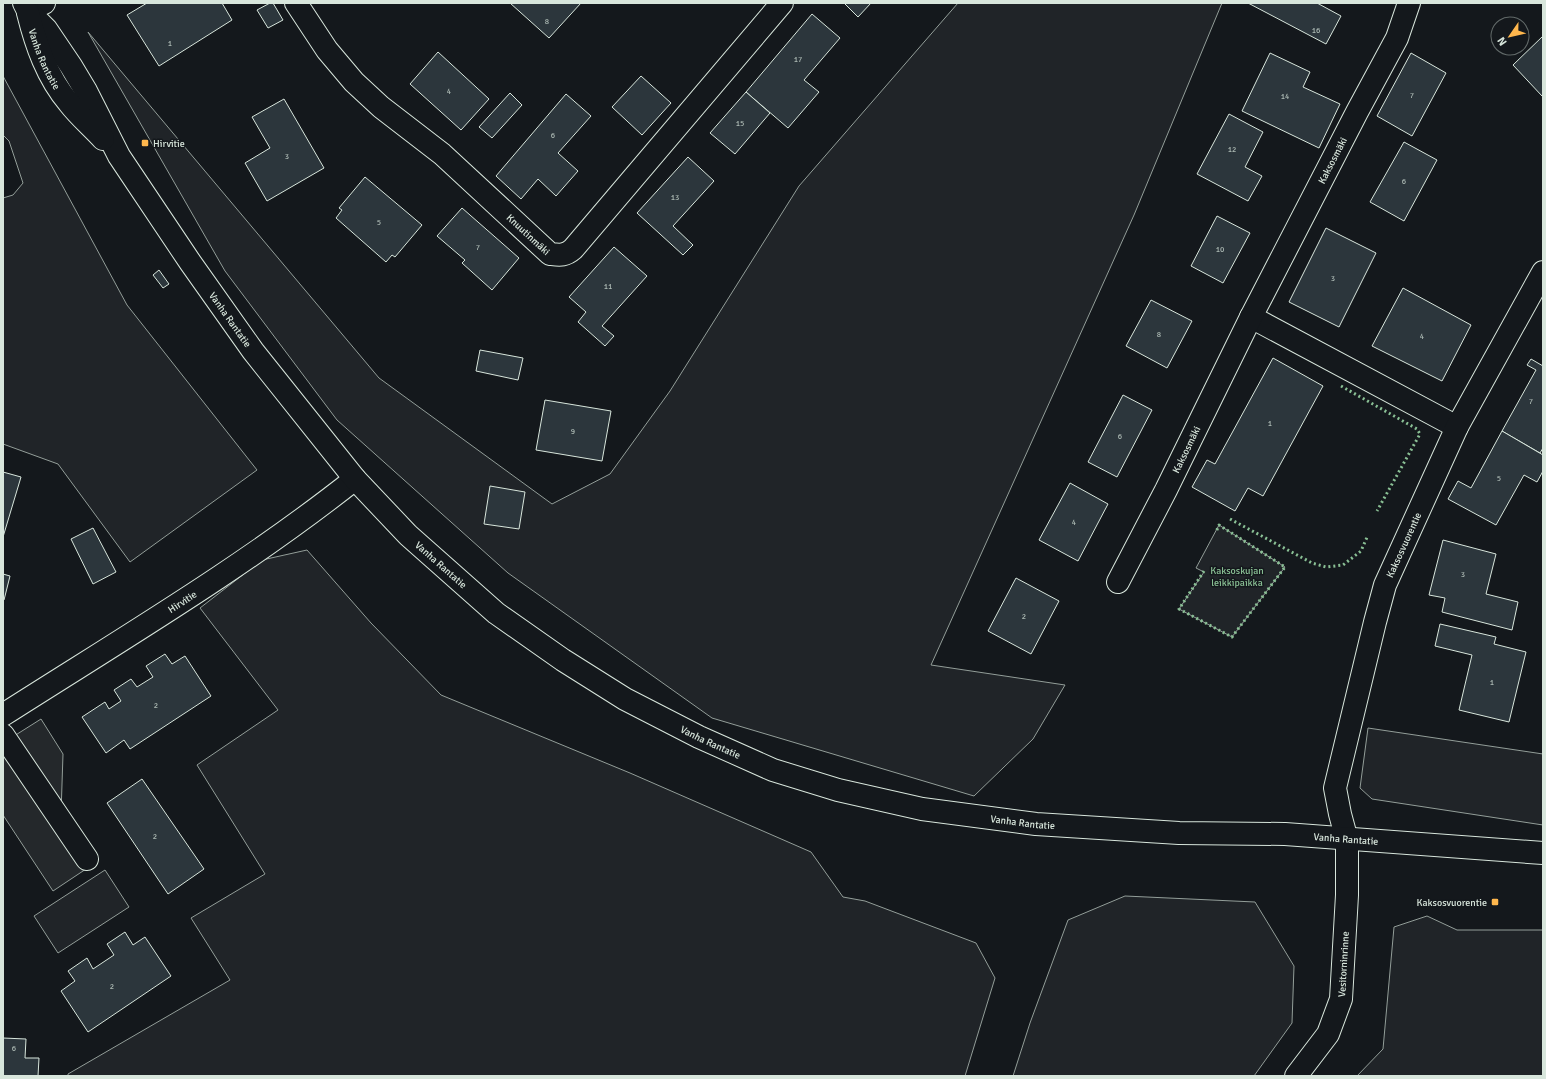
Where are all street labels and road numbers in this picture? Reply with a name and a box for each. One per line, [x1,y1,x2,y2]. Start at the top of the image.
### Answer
street label: Vanha Rantatie [26,28,62,92]
street label: Kaksosmäki [1316,135,1350,186]
street label: Knuutinmäki [504,212,552,258]
street label: Vanha Rantatie [206,290,253,350]
street label: Kaksosmäki [1170,424,1203,475]
street label: Kaksosvuorentie [1384,511,1424,580]
street label: Vanha Rantatie [412,539,469,591]
street label: Hirvitie [166,589,199,616]
street label: Vanha Rantatie [678,723,742,762]
street label: Vanha Rantatie [990,813,1055,832]
street label: Vanha Rantatie [1313,831,1379,848]
street label: Vesitorninrinne [1336,931,1352,997]

